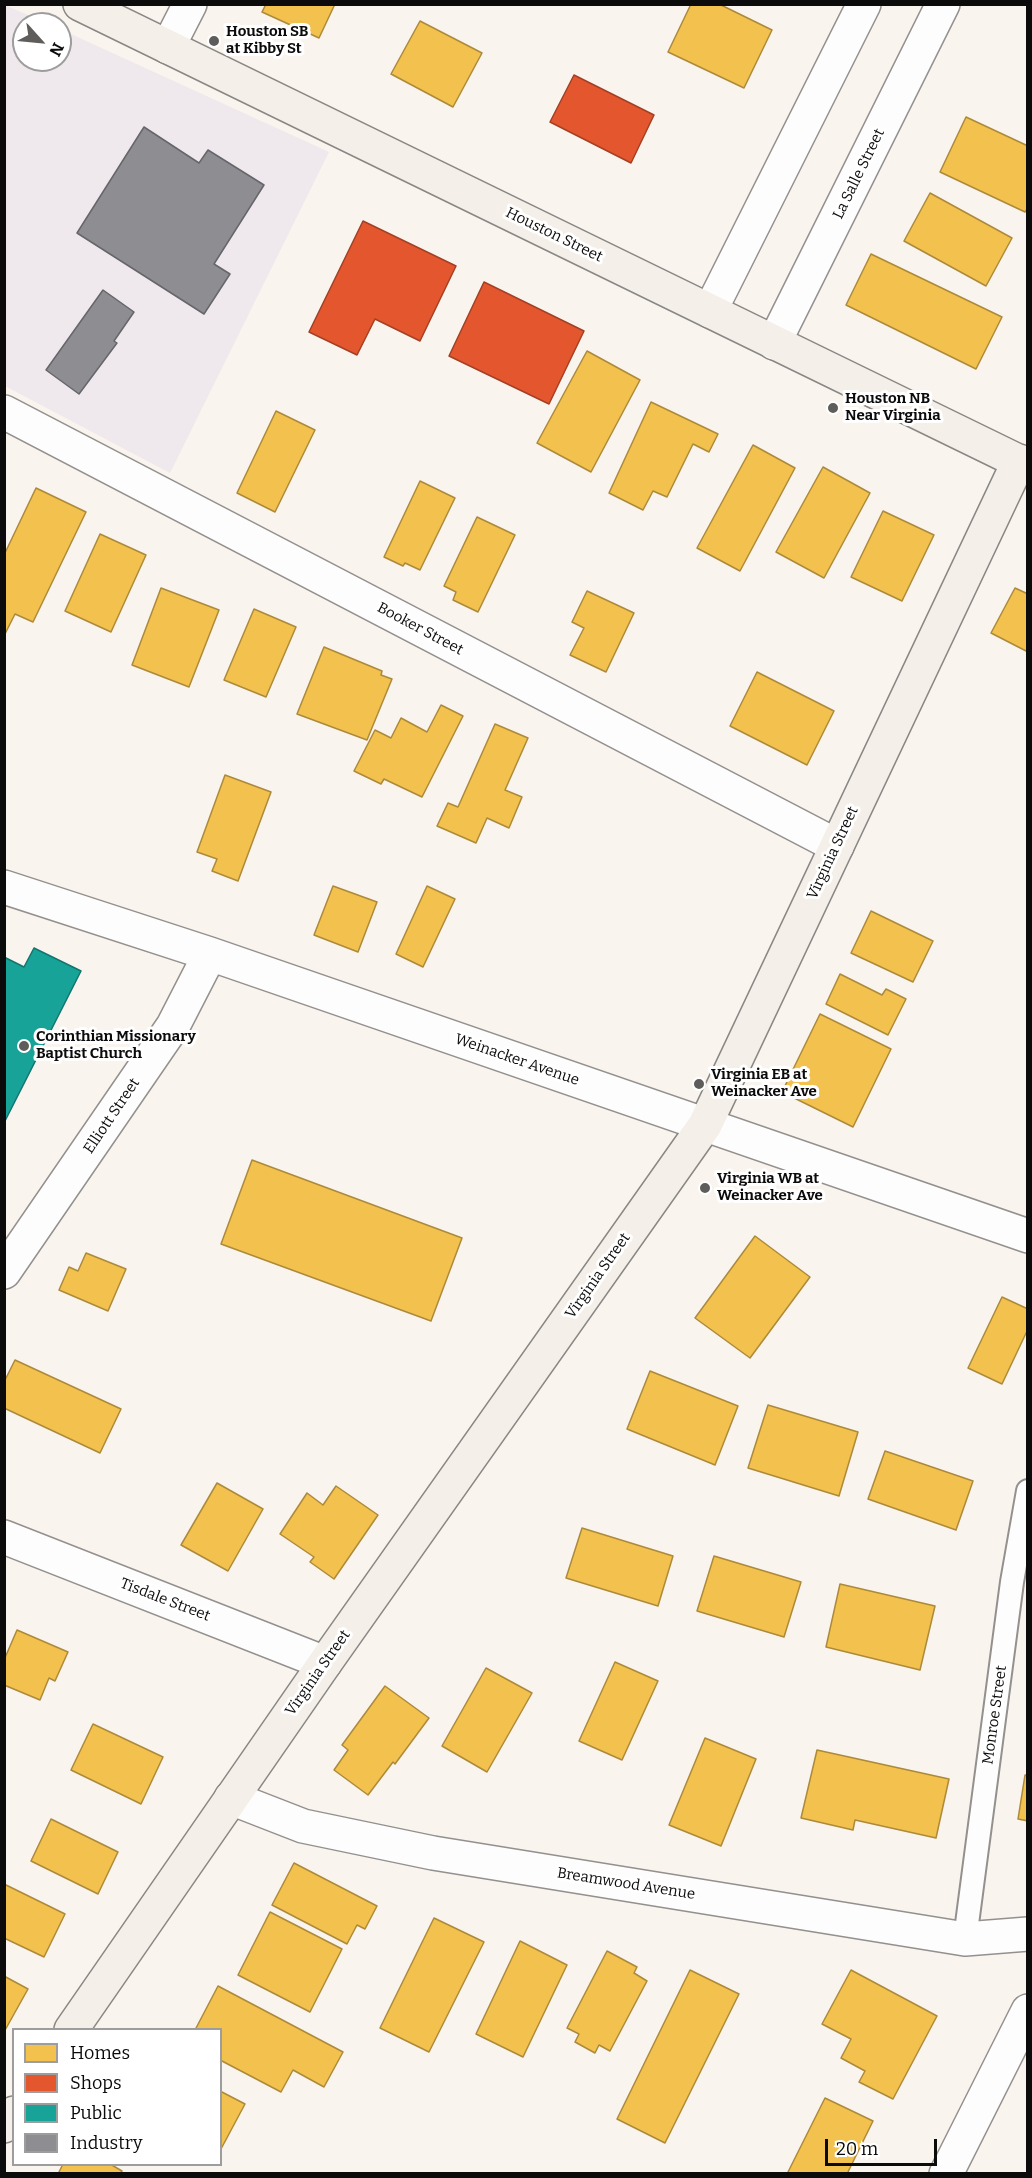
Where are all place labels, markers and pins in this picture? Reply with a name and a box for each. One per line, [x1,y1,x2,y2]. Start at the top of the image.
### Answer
place label: Houston SB at Kibby St [226,23,308,58]
marker: Houston SB at Kibby St [207,34,221,48]
place label: Houston NB Near Virginia [845,390,941,425]
marker: Houston NB Near Virginia [826,401,840,415]
place label: Corinthian Missionary Baptist Church [36,1028,196,1063]
marker: Corinthian Missionary Baptist Church [17,1039,31,1053]
place label: Virginia EB at Weinacker Ave [711,1066,817,1101]
marker: Virginia EB at Weinacker Ave [692,1077,706,1091]
place label: Virginia WB at Weinacker Ave [717,1170,823,1205]
marker: Virginia WB at Weinacker Ave [698,1181,712,1195]

